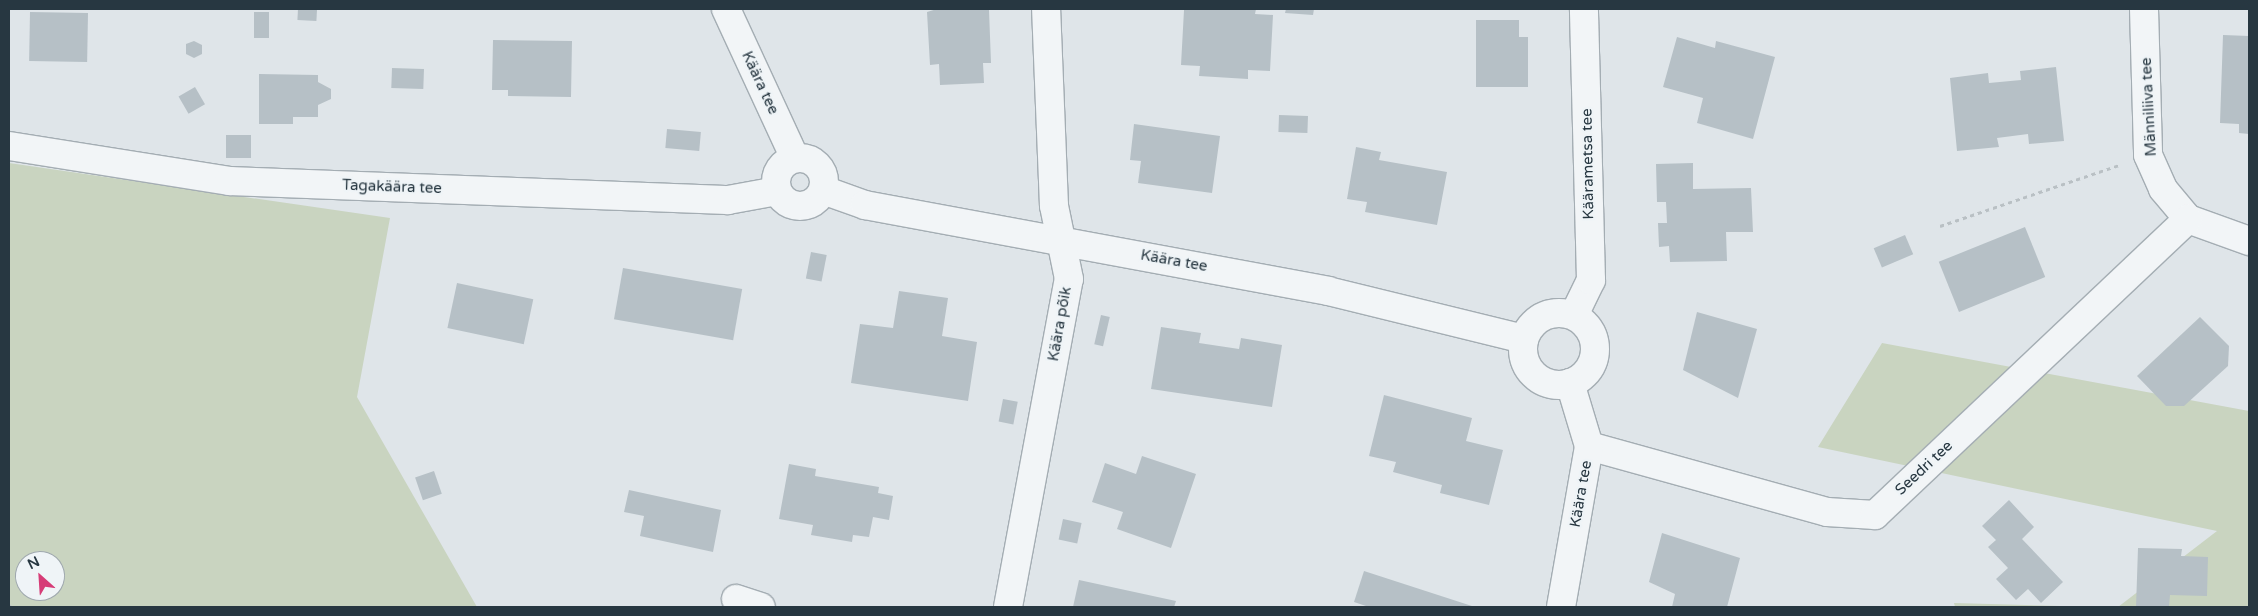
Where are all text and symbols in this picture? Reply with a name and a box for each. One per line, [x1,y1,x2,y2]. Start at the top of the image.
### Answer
street label: Käära tee [738,49,782,117]
street label: Männiliiva tee [2137,57,2161,157]
street label: Käärametsa tee [1578,108,1598,220]
street label: Tagakäära tee [342,176,442,198]
street label: Käära tee [1139,246,1209,276]
street label: Käära põik [1045,285,1075,363]
street label: Seedri tee [1892,437,1956,499]
street label: Käära tee [1566,459,1596,529]
north arrow [15,551,65,601]
text: N [25,553,42,573]

